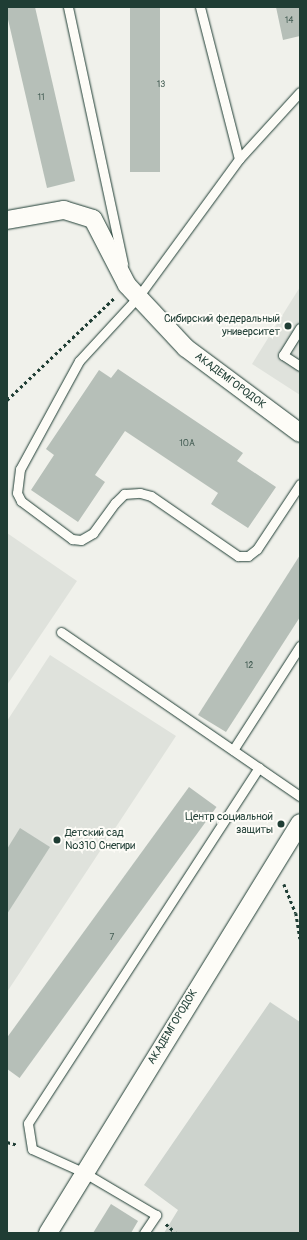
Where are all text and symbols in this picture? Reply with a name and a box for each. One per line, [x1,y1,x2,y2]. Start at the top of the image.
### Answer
house number: 14 [285,16,293,26]
house number: 13 [157,80,165,90]
house number: 11 [37,93,45,103]
place label: Сибирский федеральный университет [164,313,280,339]
marker: Сибирский федеральный университет [283,321,293,331]
street label: АКАДЕМГОРОДОК [192,350,268,412]
house number: 10А [179,439,195,449]
house number: 12 [245,661,253,671]
place label: Центр социальной защиты [185,811,273,837]
marker: Центр социальной защиты [276,819,286,829]
place label: Детский сад №310 Снегири [65,827,135,853]
marker: Детский сад №310 Снегири [52,835,62,845]
house number: 7 [110,933,114,943]
street label: АКАДЕМГОРОДОК [145,987,201,1067]

